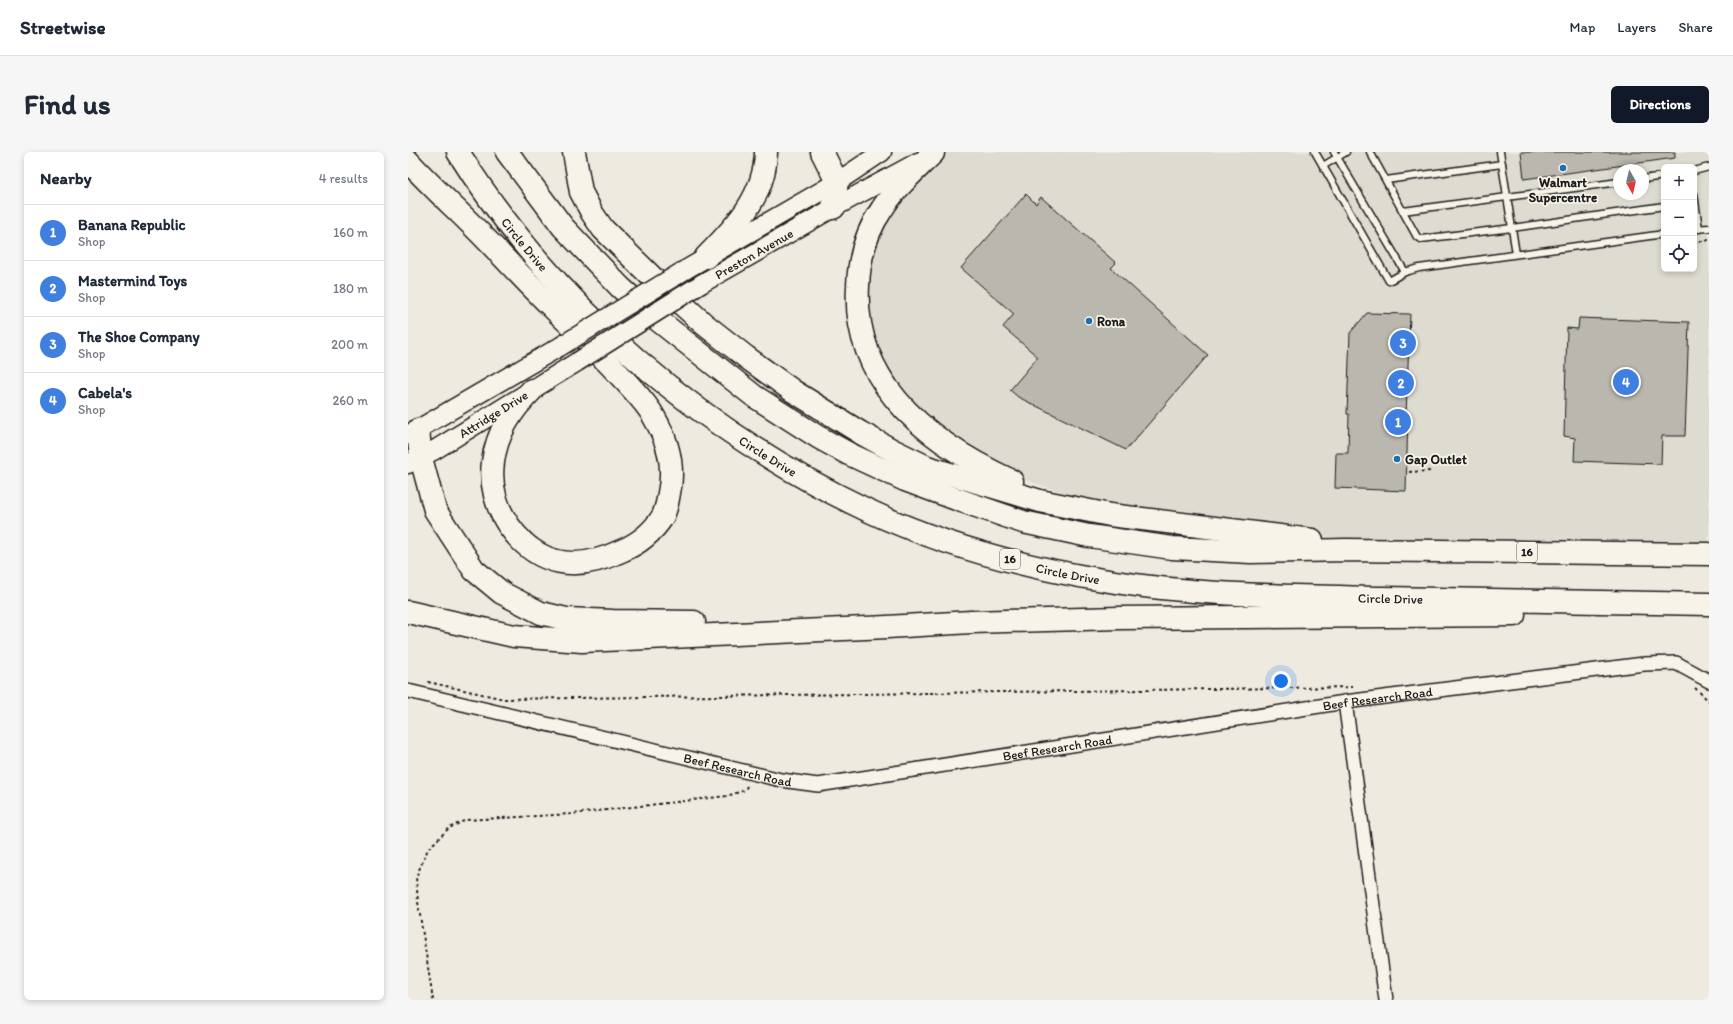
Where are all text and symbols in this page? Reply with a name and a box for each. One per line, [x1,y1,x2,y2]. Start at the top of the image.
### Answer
text: Streetwise [20,16,106,39]
text: Map [1570,19,1595,36]
text: Layers [1617,19,1656,36]
text: Share [1678,19,1713,36]
button: Directions [1611,86,1709,123]
text: Find us [24,87,111,121]
marker: Walmart Supercentre [1558,163,1568,173]
north arrow [1613,164,1649,200]
map controls [1661,164,1697,272]
button: + [1661,164,1697,200]
text: Nearby [40,168,92,188]
text: 4 results [319,171,368,186]
place label: Walmart Supercentre [1529,175,1597,206]
button: − [1661,200,1697,236]
street label: Circle Drive [498,215,551,274]
text: Banana Republic [78,216,186,234]
text: 1 [50,225,56,240]
text: 160 m [333,225,368,240]
street label: Preston Avenue [712,226,796,282]
text: Shop [78,234,105,249]
button: locate [1661,236,1697,272]
text: Mastermind Toys [78,272,187,290]
text: 2 [50,281,56,296]
text: 180 m [333,281,368,296]
text: Shop [78,290,105,305]
place label: Rona [1097,314,1126,329]
marker: Rona [1084,316,1094,326]
text: The Shoe Company [78,328,200,346]
pin: 3 [1390,328,1416,358]
text: 3 [49,337,57,352]
text: 200 m [331,337,368,352]
text: Shop [78,346,105,361]
pin: 4 [1613,367,1639,397]
pin: 2 [1388,368,1414,398]
text: Cabela's [78,384,132,402]
street label: Attridge Drive [456,387,531,441]
text: 4 [49,393,57,408]
text: 260 m [332,393,368,408]
text: Shop [78,402,105,417]
pin: 1 [1385,407,1411,437]
street label: Circle Drive [736,433,799,480]
place label: Gap Outlet [1405,452,1467,468]
marker: Gap Outlet [1392,454,1402,464]
road number: 16 [1517,542,1537,562]
road number: 16 [1000,549,1020,569]
street label: Circle Drive [1034,560,1101,587]
street label: Circle Drive [1358,590,1423,607]
your location [1271,671,1291,691]
street label: Beef Research Road [1322,684,1433,713]
street label: Beef Research Road [1002,732,1113,764]
street label: Beef Research Road [682,750,793,789]

